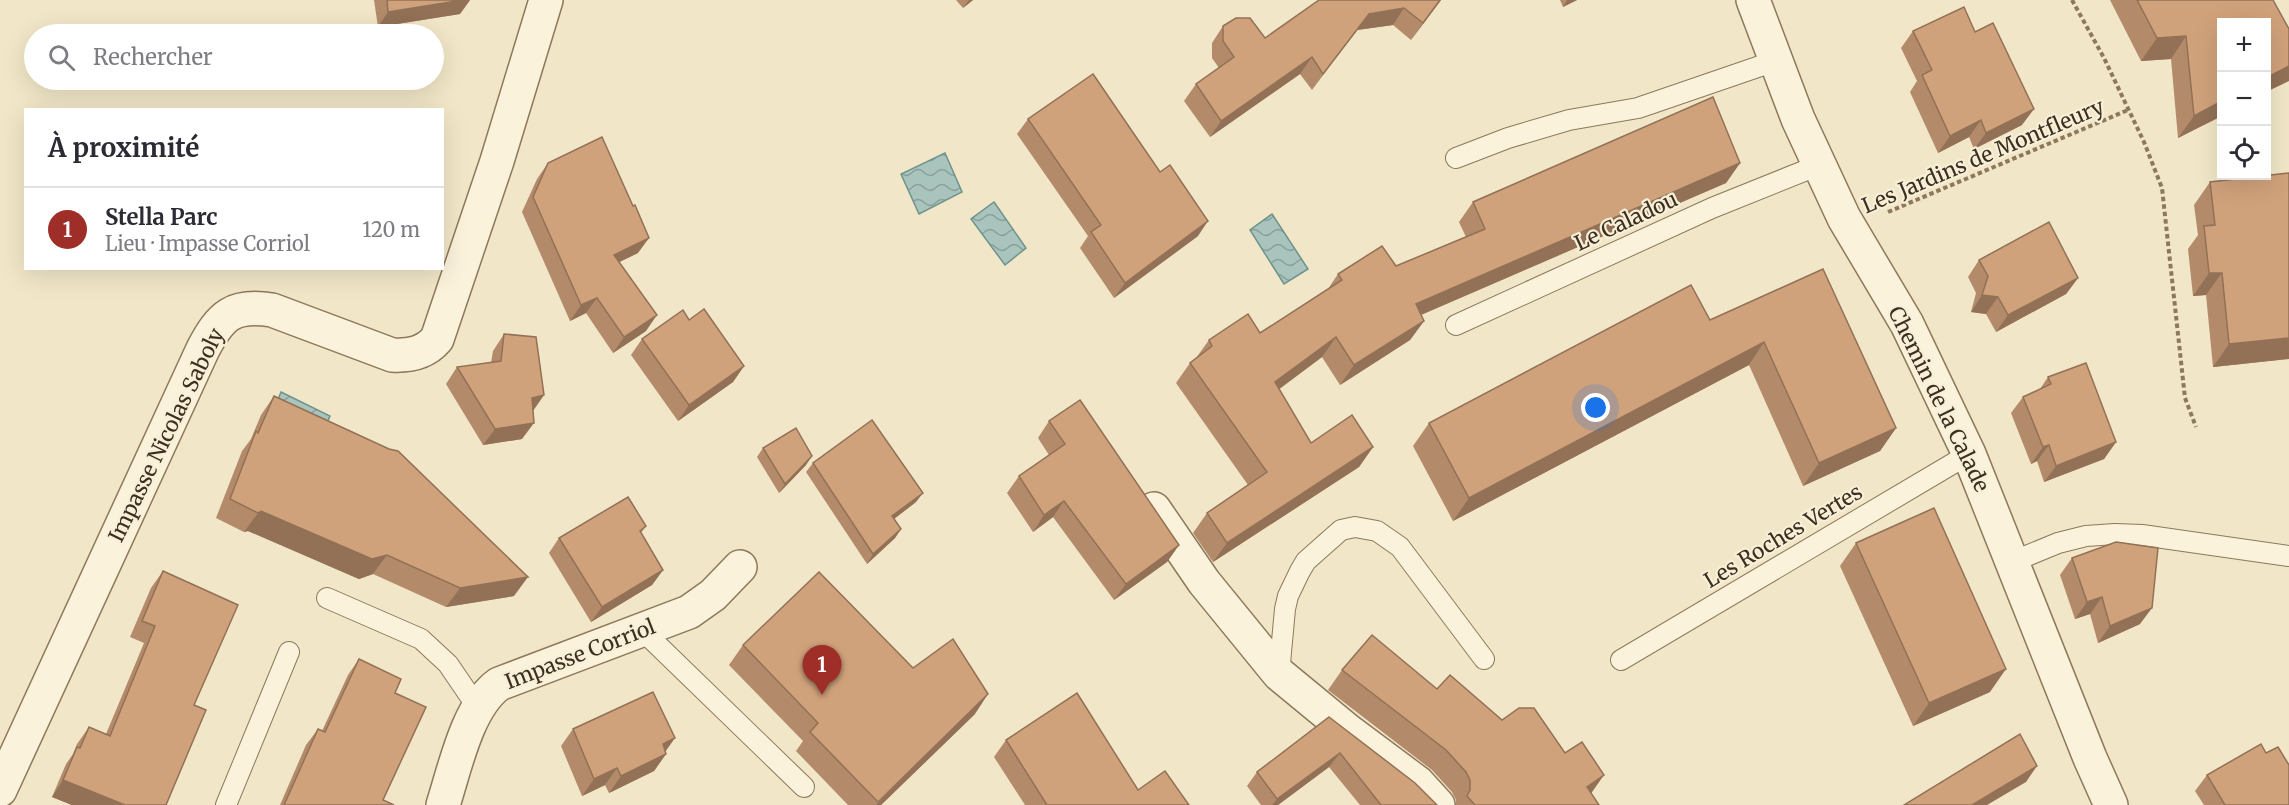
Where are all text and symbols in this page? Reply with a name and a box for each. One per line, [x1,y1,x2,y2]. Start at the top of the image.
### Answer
map controls [2217,18,2271,180]
button: + [2217,18,2271,72]
search box [24,24,444,90]
icon: search [45,41,78,74]
text: Rechercher [93,43,213,71]
button: − [2217,72,2271,126]
street label: Les Jardins de Montfleury [1858,92,2109,219]
button: locate [2217,126,2271,180]
text: À proximité [48,131,199,164]
street label: Le Caladou [1570,185,1682,257]
text: Stella Parc [105,203,218,231]
text: 1 [63,217,72,242]
text: 120 m [362,217,420,242]
text: Lieu · Impasse Corriol [105,231,310,256]
street label: Chemin de la Calade [1882,302,1996,496]
street label: Impasse Nicolas Saboly [102,323,230,546]
your location [1581,393,1610,422]
street label: Les Roches Vertes [1699,478,1867,594]
street label: Impasse Corriol [501,613,660,695]
pin: 1 [802,646,842,695]

